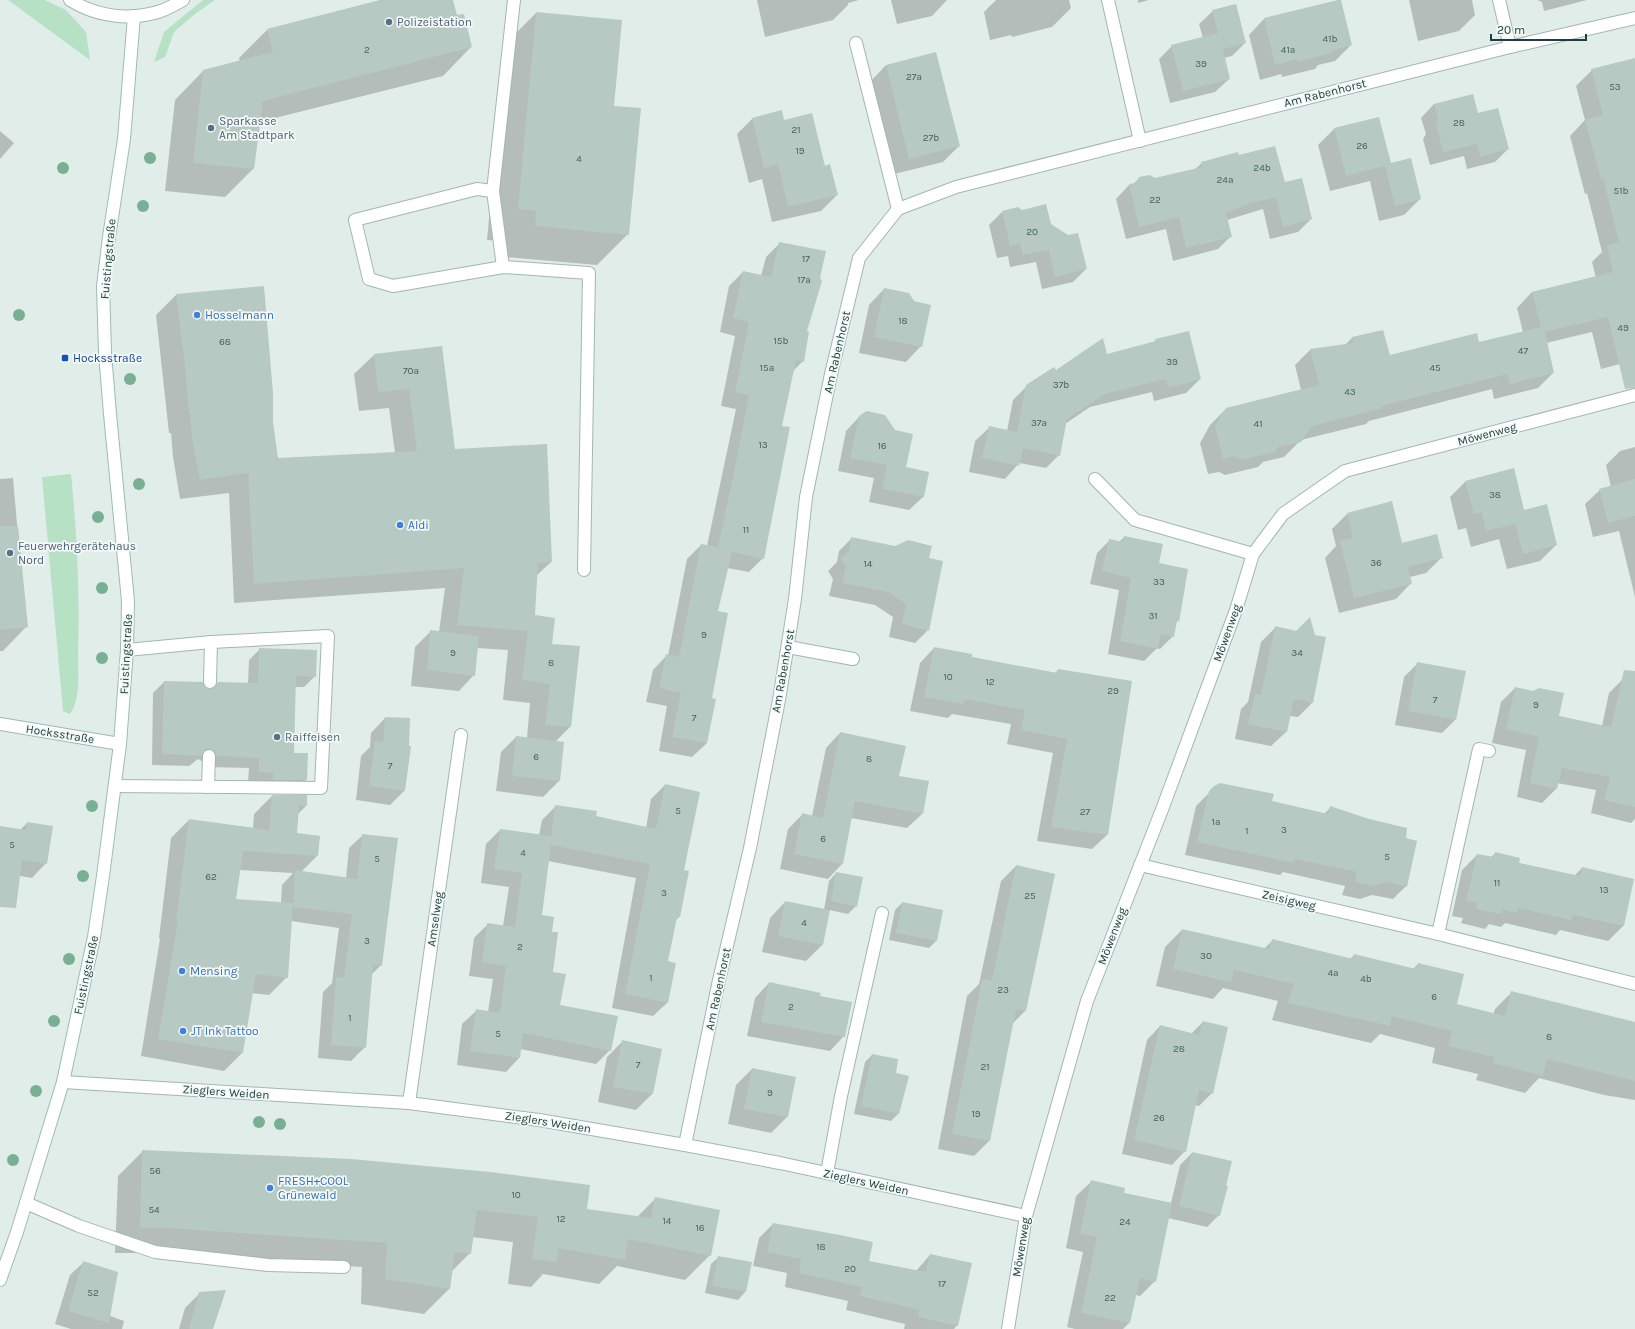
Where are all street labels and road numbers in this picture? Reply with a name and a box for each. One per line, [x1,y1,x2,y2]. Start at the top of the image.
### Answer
street label: Am Rabenhorst [1282,76,1368,110]
street label: Fuistingstraße [98,218,118,300]
street label: Am Rabenhorst [821,309,853,395]
street label: Möwenweg [1456,419,1518,449]
street label: Möwenweg [1210,602,1244,664]
street label: Fuistingstraße [117,613,135,695]
street label: Am Rabenhorst [769,628,797,714]
street label: Hocksstraße [25,722,95,746]
street label: Zeisigweg [1261,887,1318,913]
street label: Amselweg [424,890,446,948]
street label: Möwenweg [1095,905,1129,967]
street label: Fuistingstraße [71,934,101,1016]
street label: Am Rabenhorst [702,946,734,1032]
street label: Zieglers Weiden [182,1082,270,1102]
street label: Zieglers Weiden [504,1108,592,1136]
street label: Zieglers Weiden [822,1166,910,1198]
street label: Möwenweg [1009,1216,1033,1278]

